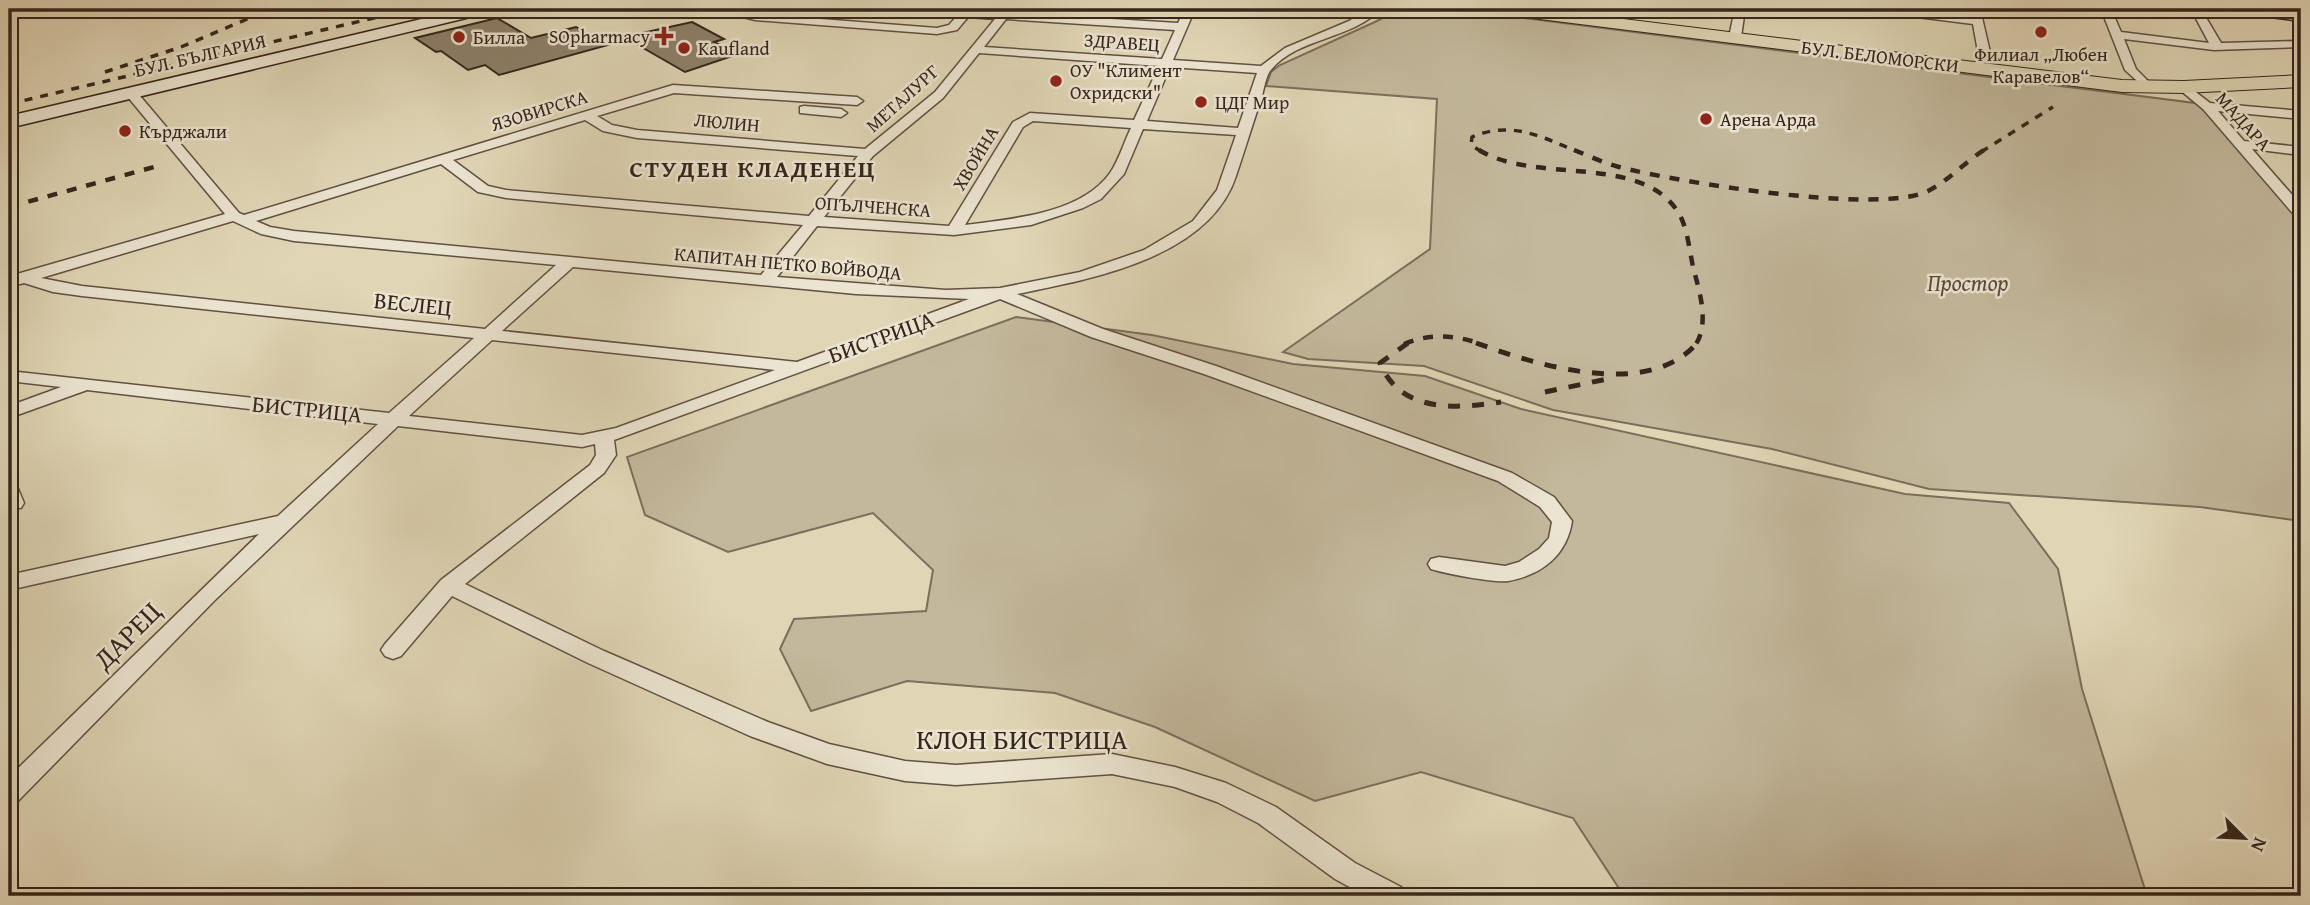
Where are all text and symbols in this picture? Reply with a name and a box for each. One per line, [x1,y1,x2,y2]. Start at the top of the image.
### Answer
place label: SOpharmacy [549,22,651,50]
place label: Билла [473,23,525,51]
marker: Филиал „Любен Каравелов“ [2033,24,2049,40]
street label: ЗДРАВЕЦ [1083,25,1161,59]
street label: БУЛ. БЪЛГАРИЯ [132,26,268,84]
marker: SOpharmacy [656,28,672,44]
marker: Билла [451,29,467,45]
street label: БУЛ. БЕЛОМОРСКИ [1800,32,1961,80]
place label: Kaufland [698,34,771,62]
marker: Kaufland [676,40,692,56]
place label: Филиал „Любен Каравелов“ [1974,40,2108,90]
place label: ОУ "Климент Охридски" [1070,56,1183,106]
street label: МЕТАЛУРГ [859,58,945,138]
marker: ОУ "Климент Охридски" [1048,73,1064,89]
street label: ЯЗОВИРСКА [486,82,591,138]
street label: МАДАРА [2210,85,2279,157]
place label: ЦДГ Мир [1215,88,1289,116]
marker: ЦДГ Мир [1193,94,1209,110]
street label: ЛЮЛИН [693,105,761,139]
place label: Арена Арда [1720,105,1816,133]
marker: Арена Арда [1698,111,1714,127]
place label: Кърджали [139,117,227,145]
street label: ХВОЙНА [945,120,1006,196]
marker: Кърджали [117,123,133,139]
district label: СТУДЕН КЛАДЕНЕЦ [629,151,877,186]
street label: ОПЪЛЧЕНСКА [814,188,932,224]
street label: КАПИТАН ПЕТКО ВОЙВОДА [673,239,903,287]
park label: Простор [1927,266,2009,299]
street label: ВЕСЛЕЦ [372,283,454,324]
street label: БИСТРИЦА [823,302,938,371]
street label: БИСТРИЦА [250,386,364,431]
street label: ДАРЕЦ [82,591,170,679]
street label: КЛОН БИСТРИЦА [916,718,1128,759]
north arrow [2208,804,2278,874]
text: N [2244,833,2275,857]

